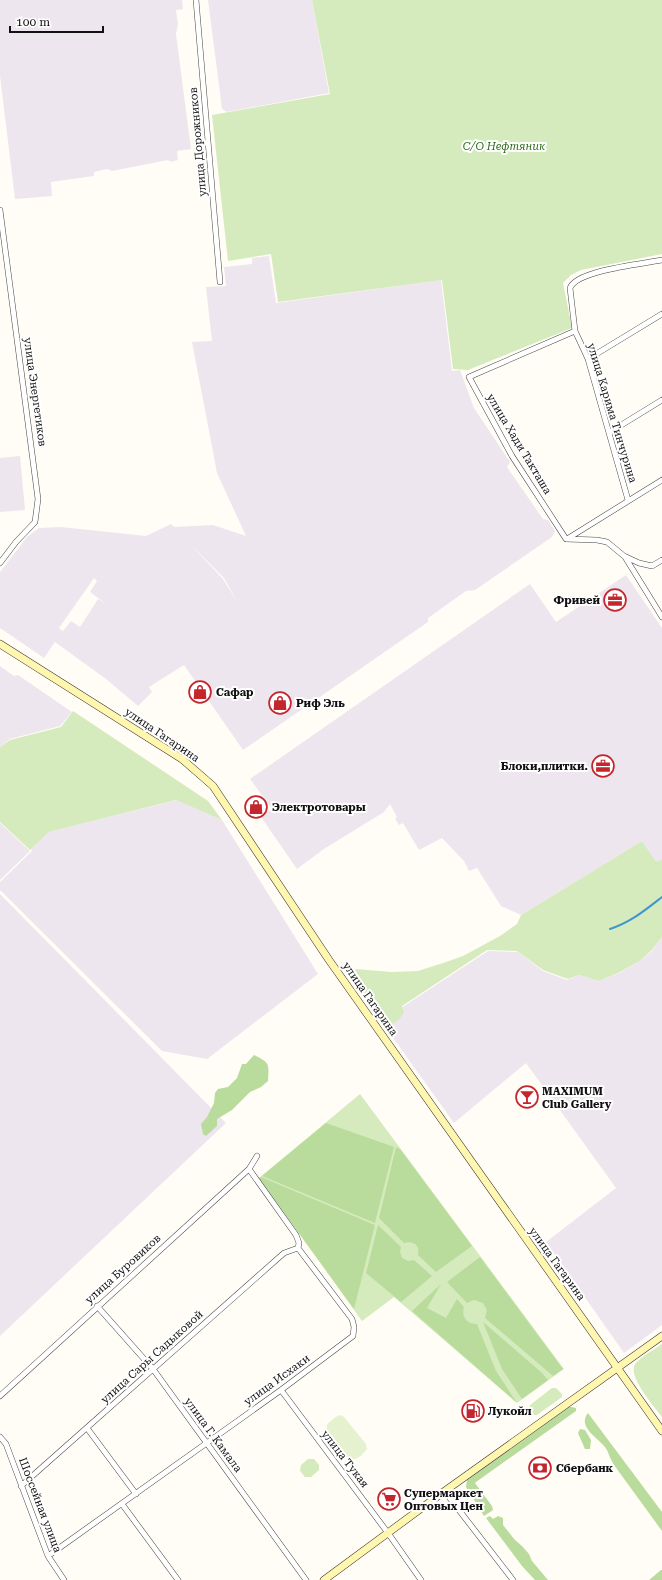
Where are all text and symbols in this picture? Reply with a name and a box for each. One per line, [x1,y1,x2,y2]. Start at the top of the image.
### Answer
scale bar [10,8,103,34]
text: 100 m [16,15,50,29]
street label: улица Дорожников [187,87,209,197]
park label: С/О Нефтяник [463,140,546,153]
street label: улица Энергетиков [21,337,49,447]
street label: улица Карима Тинчурина [585,342,639,484]
street label: улица Хади Такташа [484,391,554,497]
office icon: Фривей [602,587,628,613]
place label: Фривей [553,594,600,607]
shop icon: Сафар [187,679,213,705]
place label: Сафар [216,686,254,699]
shop icon: Риф Эль [267,690,293,716]
place label: Риф Эль [296,697,345,710]
street label: улица Гагарина [122,705,202,765]
office icon: Блоки,плитки. [590,753,616,779]
place label: Блоки,плитки. [501,760,588,773]
shop icon: Электротовары [243,794,269,820]
place label: Электротовары [272,801,366,814]
street label: улица Гагарина [340,960,400,1038]
bar icon: MAXIMUM Club Gallery [514,1084,540,1110]
place label: MAXIMUM Club Gallery [542,1085,612,1111]
street label: улица Гагарина [526,1225,588,1303]
street label: улица Буровиков [82,1232,164,1306]
street label: улица Сары Садыковой [98,1308,206,1406]
street label: улица Исхаки [241,1352,313,1408]
street label: улица Г. Камала [182,1395,244,1475]
fuel station icon: Лукойл [460,1398,486,1424]
place label: Лукойл [488,1405,532,1418]
street label: улица Тукая [319,1428,371,1490]
bank icon: Сбербанк [527,1455,553,1481]
street label: Шоссейная улица [16,1456,64,1554]
place label: Сбербанк [556,1462,614,1475]
supermarket icon: Супермаркет Оптовых Цен [376,1486,402,1512]
place label: Супермаркет Оптовых Цен [404,1487,484,1513]

